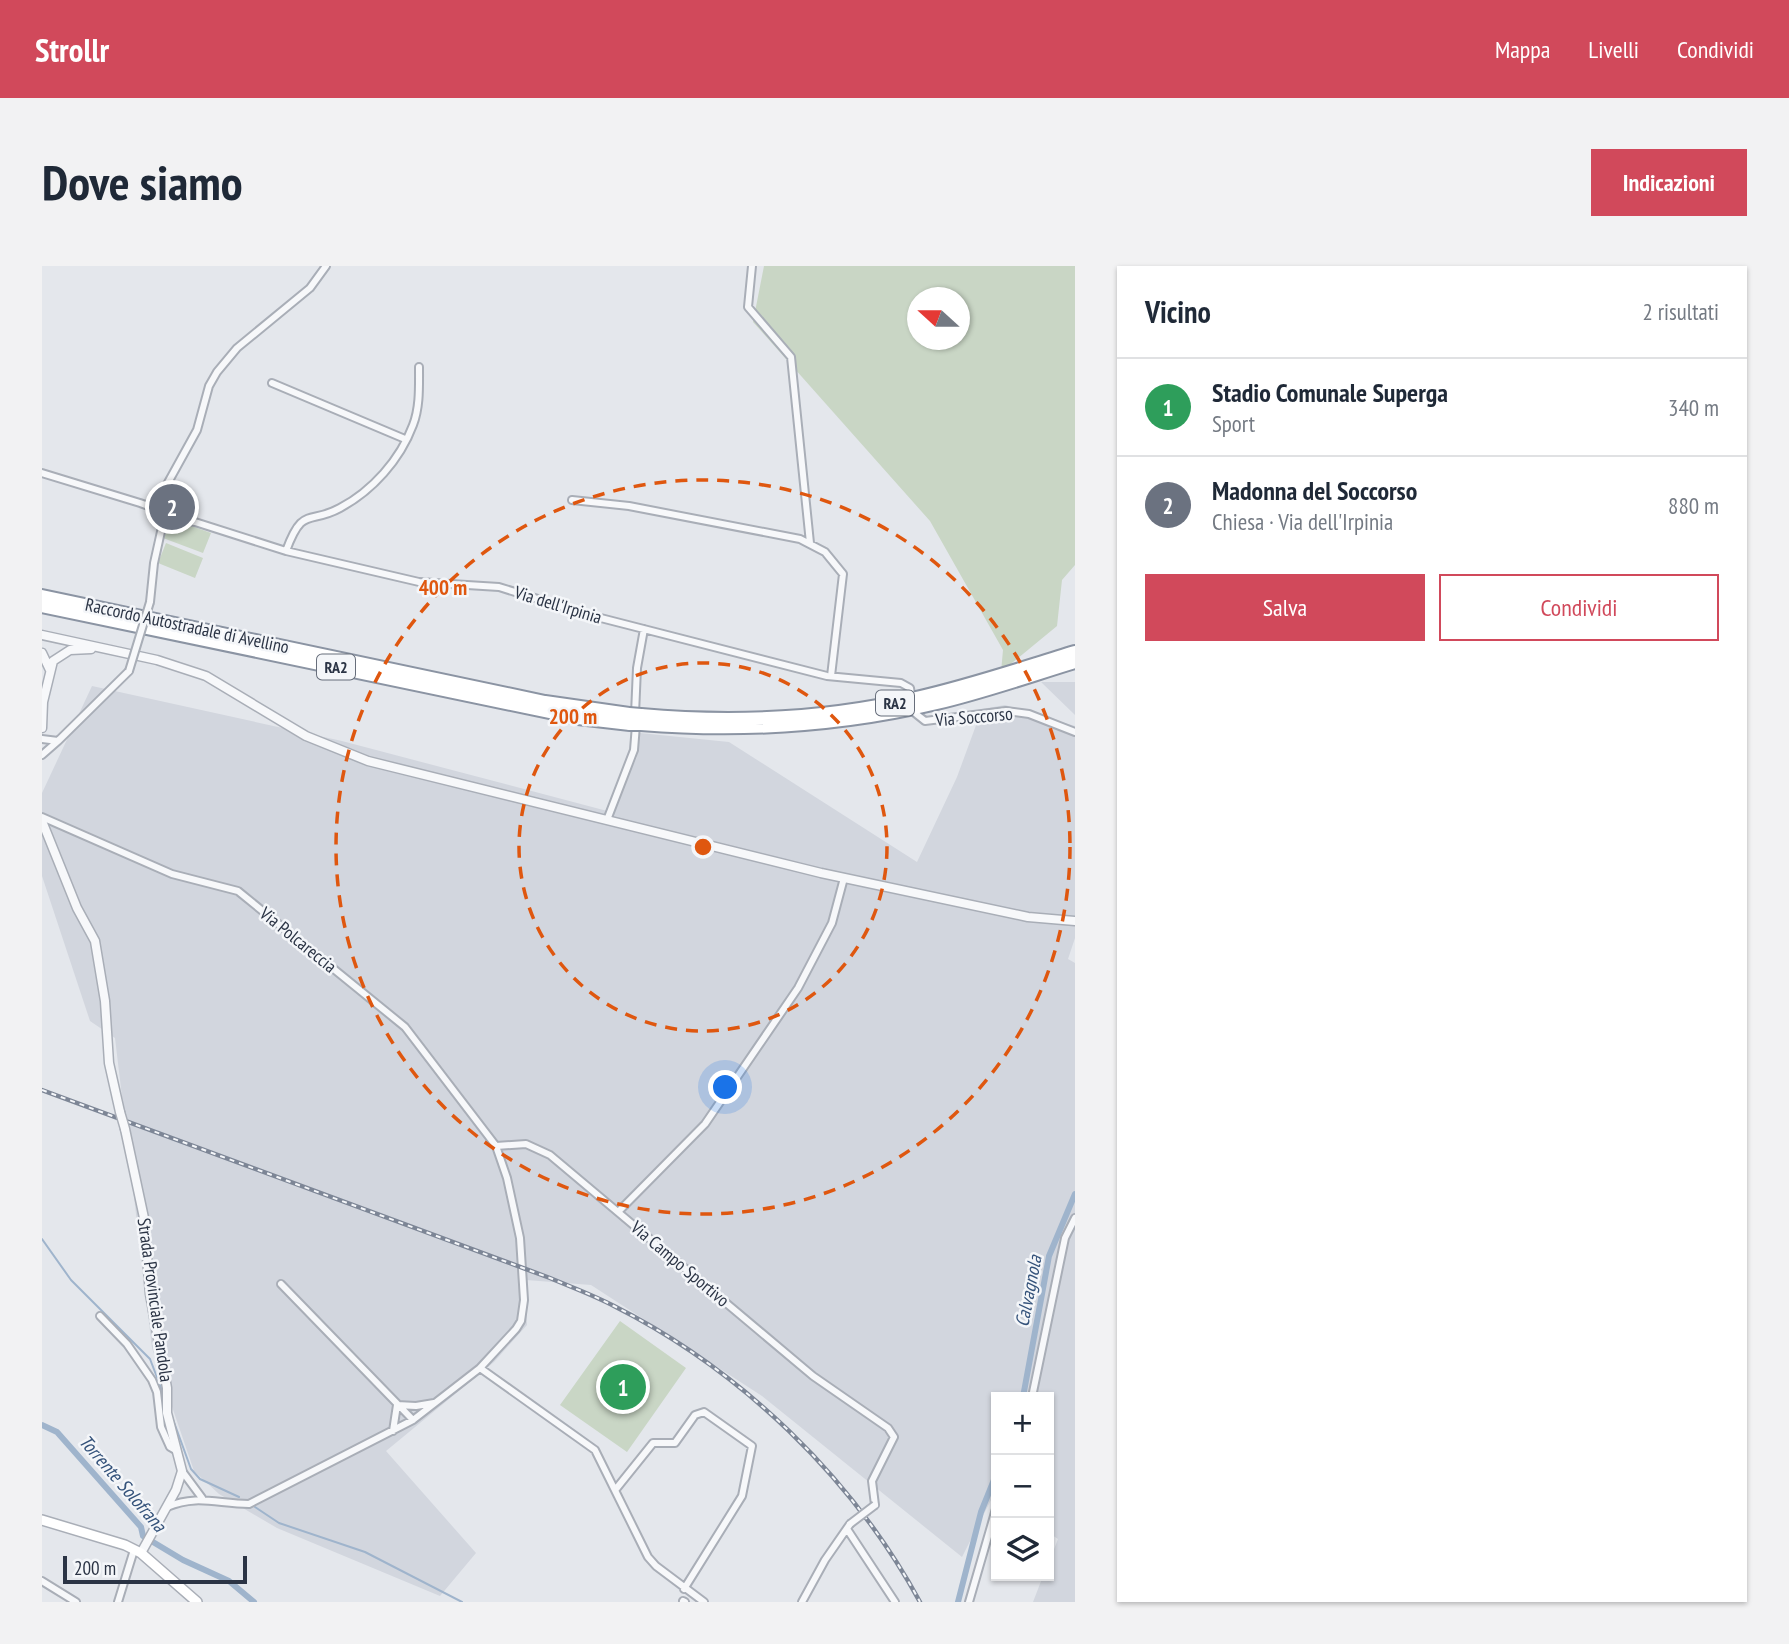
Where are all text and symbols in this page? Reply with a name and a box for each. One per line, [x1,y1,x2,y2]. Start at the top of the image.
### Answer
text: Strollr [35,28,109,71]
text: Mappa [1495,34,1550,65]
text: Livelli [1588,34,1639,65]
text: Condividi [1677,34,1754,65]
button: Indicazioni [1591,149,1747,216]
text: Dove siamo [42,150,243,214]
north arrow [907,287,970,350]
text: Vicino [1145,292,1211,331]
text: 2 risultati [1643,297,1719,326]
text: Stadio Comunale Superga [1212,376,1448,409]
text: 1 [1163,393,1174,422]
text: 340 m [1668,393,1719,422]
text: Sport [1212,409,1255,438]
text: Madonna del Soccorso [1212,474,1417,507]
pin: 2 [149,481,195,533]
text: 2 [1163,491,1174,520]
text: 880 m [1668,491,1719,520]
text: Chiesa · Via dell'Irpinia [1212,507,1393,536]
text: 400 m [419,574,467,601]
button: Salva [1145,574,1425,641]
button: Condividi [1439,574,1719,641]
street label: Via dell'Irpinia [511,580,605,629]
street label: Raccordo Autostradale di Avellino [83,593,291,658]
road number: RA2 [317,654,355,680]
road number: RA2 [876,690,914,716]
street label: Via Soccorso [933,702,1014,731]
text: 200 m [549,703,597,730]
centre of rings [691,835,715,859]
street label: Via Polcareccia [254,901,341,978]
your location [708,1070,742,1104]
street label: Via Campo Sportivo [625,1215,735,1312]
street label: Strada Provinciale Pandola [133,1217,178,1383]
water label: Calvagnola [1009,1252,1047,1329]
pin: 1 [600,1361,646,1413]
map controls [991,1392,1054,1581]
button: + [991,1392,1054,1455]
water label: Torrente Solofrana [74,1430,173,1537]
button: − [991,1455,1054,1518]
button: layers [991,1518,1054,1581]
scale bar [63,1553,247,1585]
text: 200 m [74,1556,116,1580]

